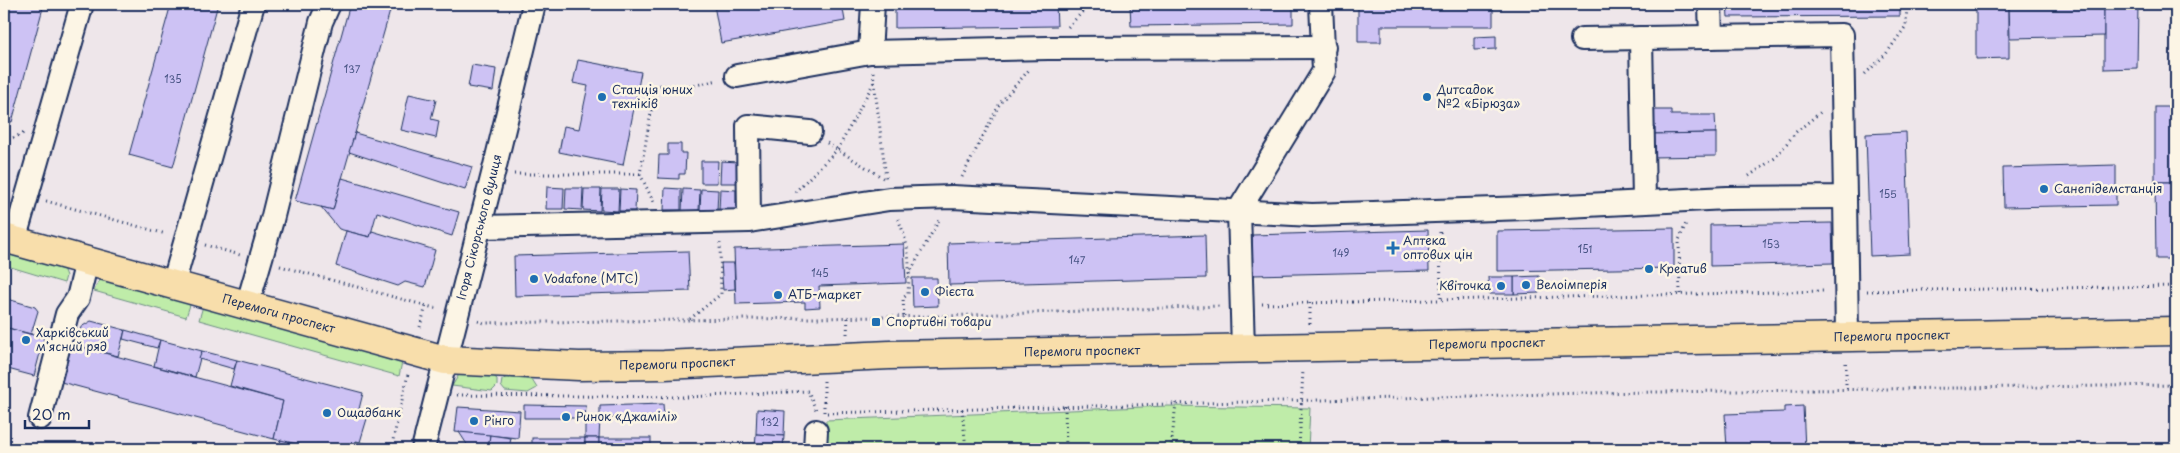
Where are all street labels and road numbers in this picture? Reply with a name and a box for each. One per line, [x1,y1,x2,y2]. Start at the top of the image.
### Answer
street label: Ігоря Сікорського вулиця [451,152,506,302]
street label: Перемоги проспект [220,289,338,337]
street label: Перемоги проспект [1834,325,1950,345]
street label: Перемоги проспект [1429,333,1545,353]
street label: Перемоги проспект [1024,340,1141,360]
street label: Перемоги проспект [619,352,736,374]

